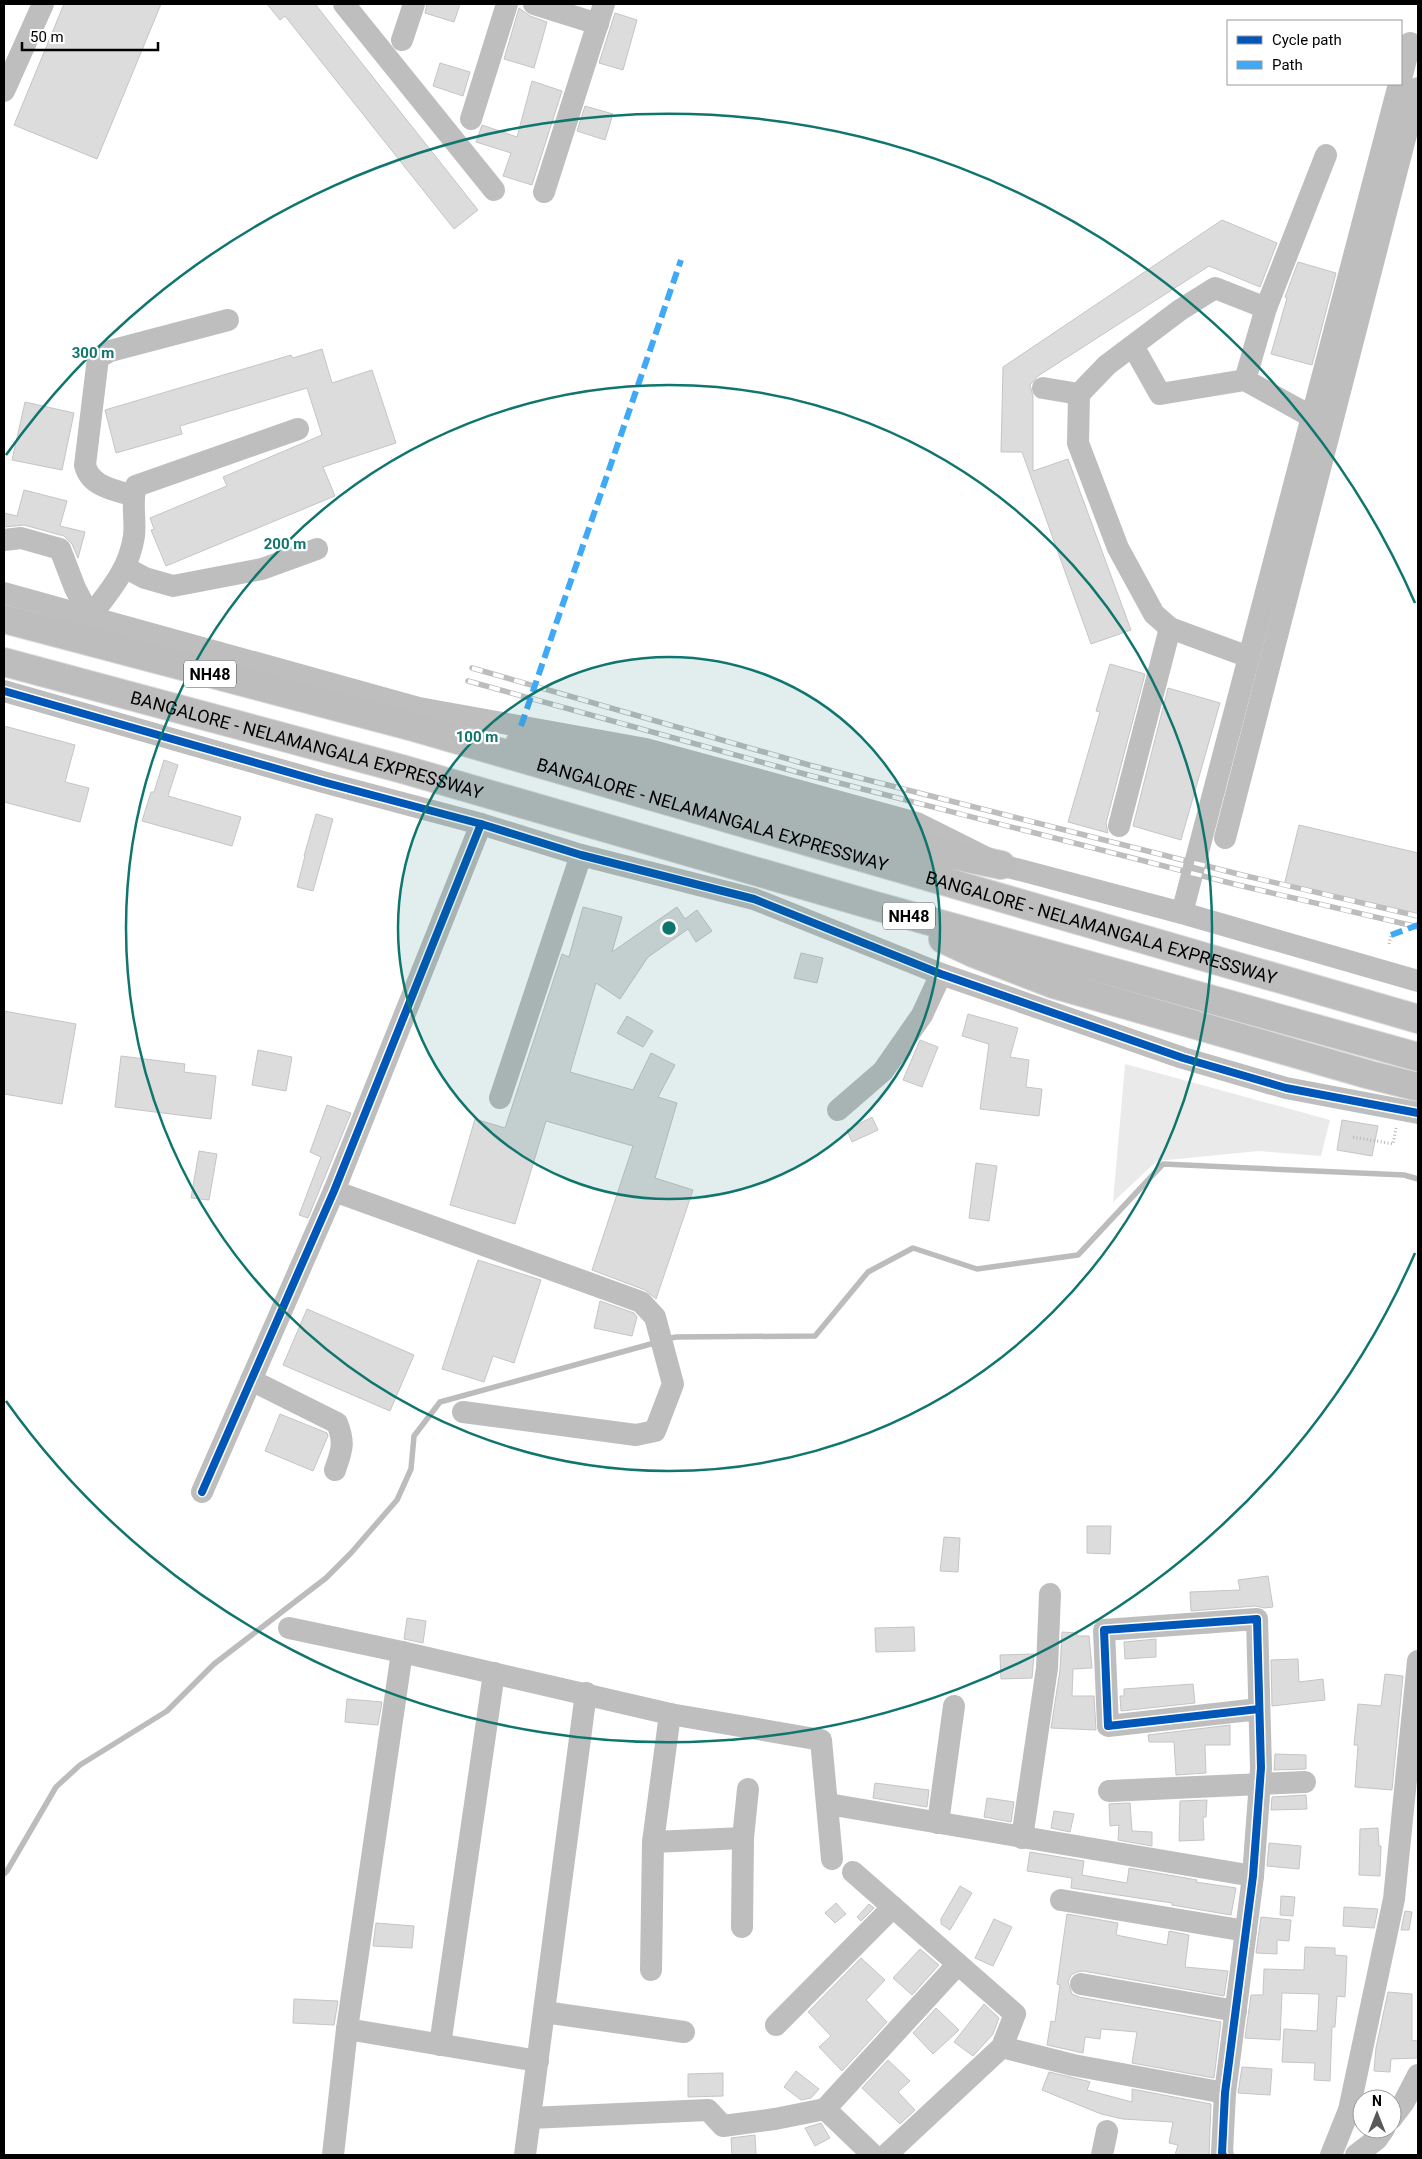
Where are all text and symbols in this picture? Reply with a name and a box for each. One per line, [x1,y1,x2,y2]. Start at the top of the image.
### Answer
scale bar [22,20,159,52]
legend [1227,20,1402,85]
text: 50 m [30,28,64,46]
text: Cycle path [1272,31,1342,49]
text: Path [1272,56,1303,74]
text: 300 m [72,344,114,362]
text: 200 m [264,535,306,553]
road number: NH48 [184,661,236,688]
street label: BANGALORE - NELAMANGALA EXPRESSWAY [128,686,486,803]
text: 100 m [456,728,498,746]
street label: BANGALORE - NELAMANGALA EXPRESSWAY [535,753,891,875]
street label: BANGALORE - NELAMANGALA EXPRESSWAY [923,866,1280,988]
road number: NH48 [883,902,935,929]
centre of rings [660,919,678,937]
north arrow [1352,2089,1402,2139]
text: N [1372,2093,1382,2109]

